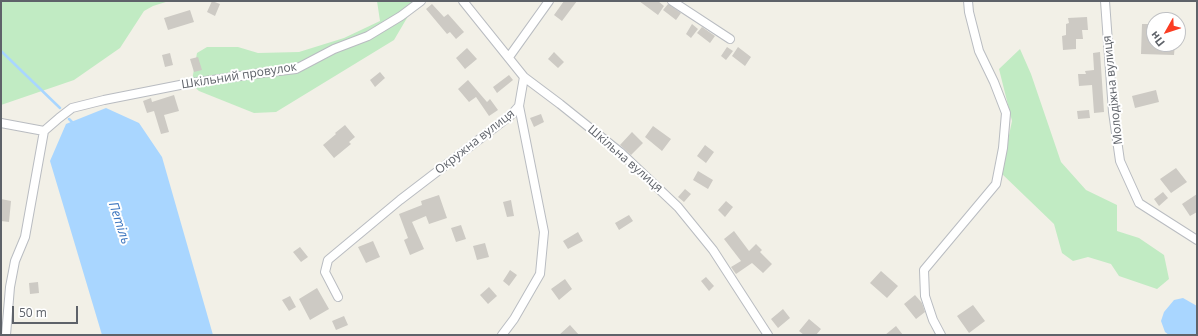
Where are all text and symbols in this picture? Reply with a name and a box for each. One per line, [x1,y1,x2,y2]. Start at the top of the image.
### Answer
north arrow [1146,12,1186,52]
text: Пн [1146,29,1168,50]
street label: Молодіжна вулиця [1100,35,1126,145]
street label: Шкільний провулок [180,60,298,92]
street label: Окружна вулиця [432,107,518,177]
street label: Шкільна вулиця [585,123,665,195]
water label: Петіль [105,200,133,246]
scale bar [14,298,80,324]
text: 50 m [19,304,47,321]

